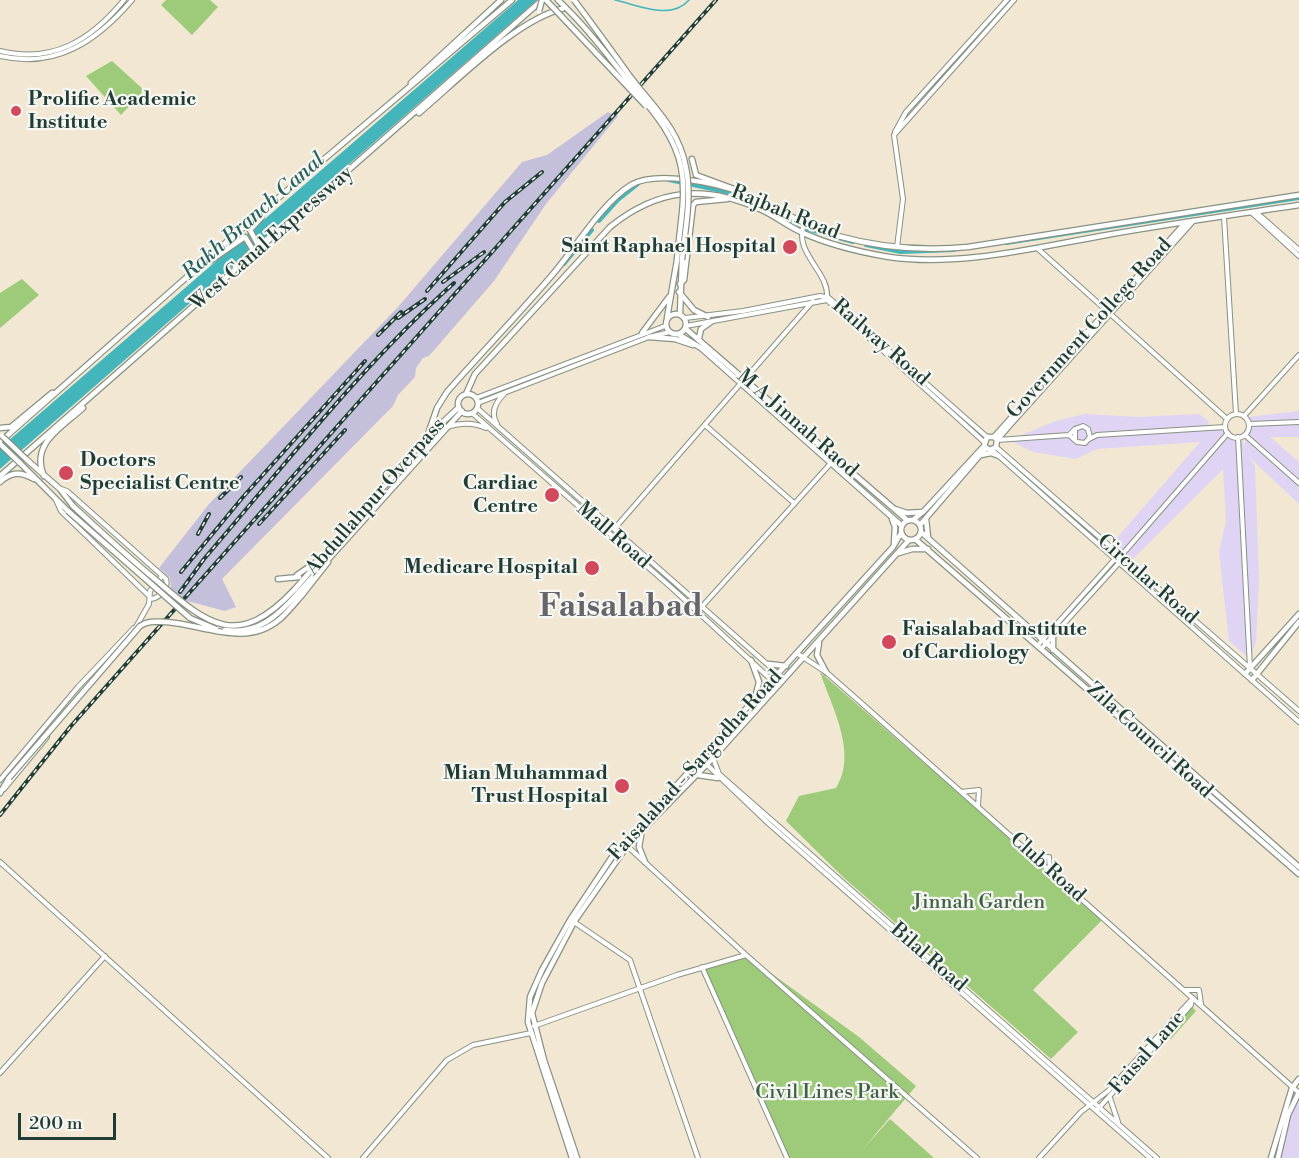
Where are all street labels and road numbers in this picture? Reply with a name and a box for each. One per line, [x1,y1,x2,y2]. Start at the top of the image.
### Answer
street label: West Canal Expressway [185,162,359,316]
street label: Rajbah Road [727,180,843,246]
street label: Government College Road [1003,234,1177,424]
street label: Railway Road [826,294,934,392]
street label: M A Jinnah Raod [732,365,862,483]
street label: Abdullahpur Overpass [301,413,451,581]
street label: Mall Road [571,497,655,575]
street label: Circular Road [1092,530,1202,630]
street label: Faisalabad - Sargodha Road [604,666,788,866]
street label: Zila Council Road [1081,678,1217,804]
street label: Club Road [1004,828,1090,908]
street label: Bilal Road [885,918,971,998]
street label: Faisal Lane [1105,1006,1191,1100]

